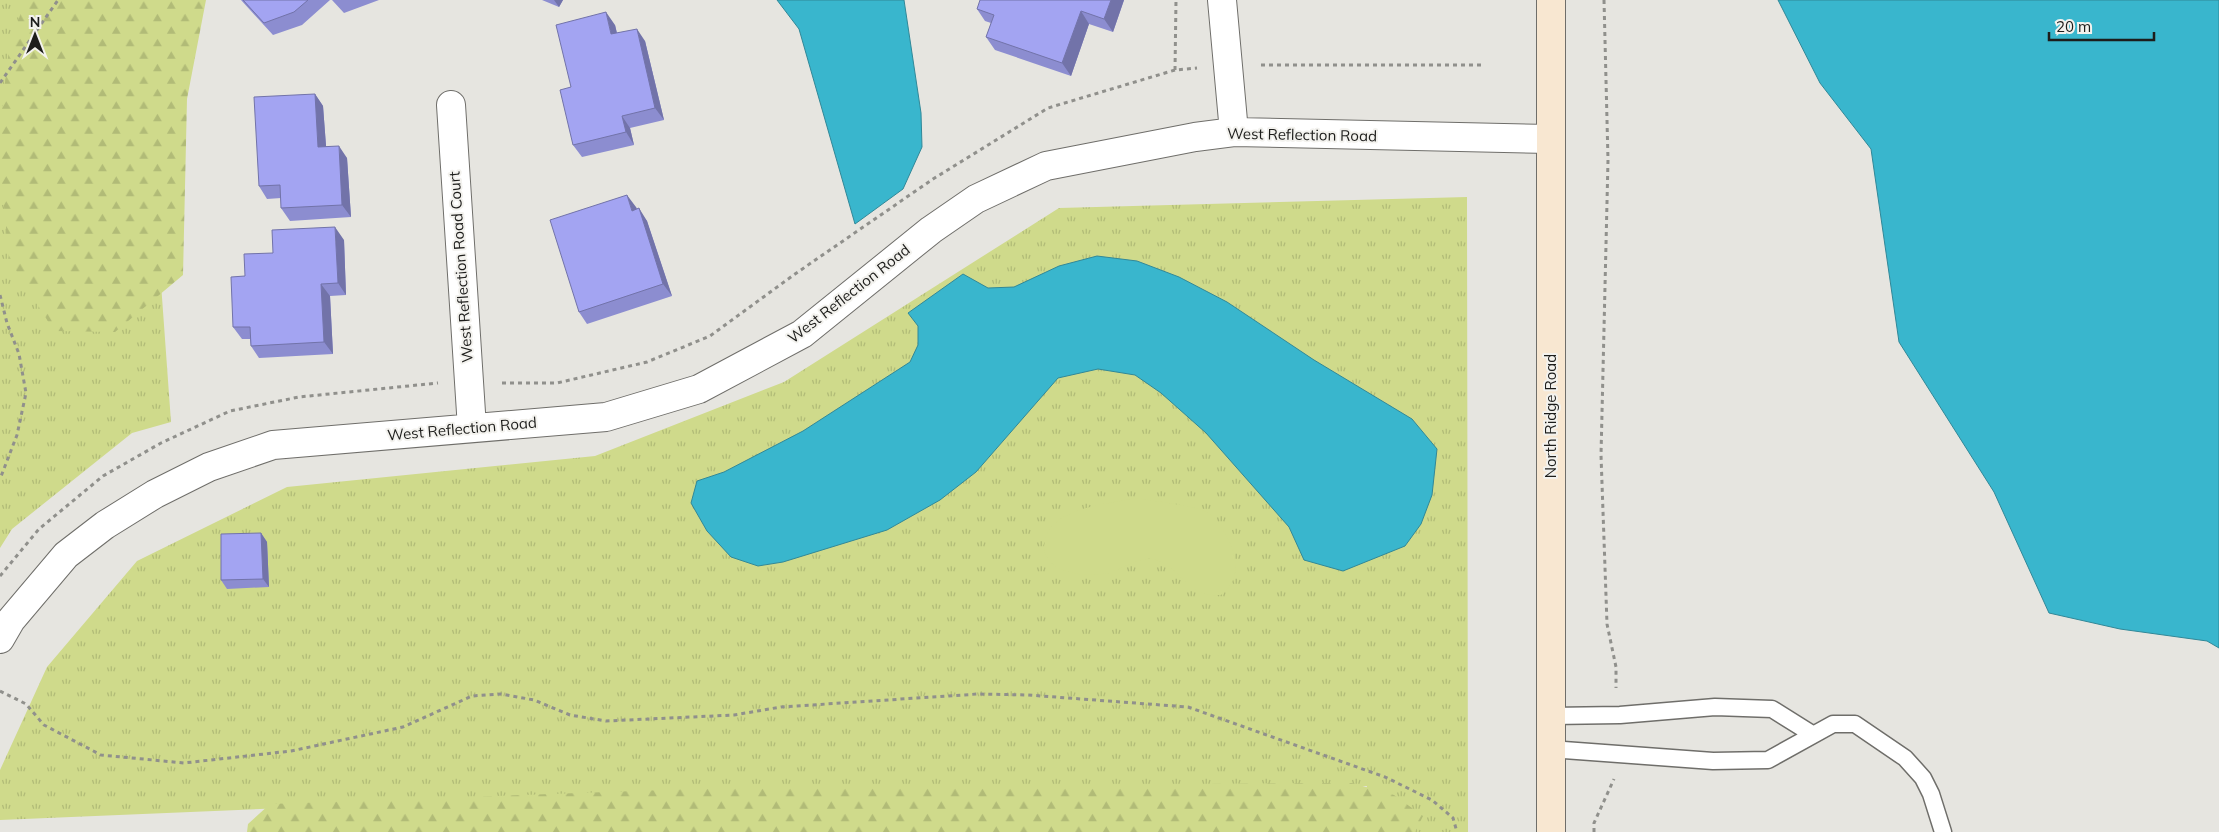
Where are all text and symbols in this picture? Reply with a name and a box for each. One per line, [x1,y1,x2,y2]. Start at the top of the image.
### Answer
north arrow [10,10,60,60]
scale bar [2049,10,2154,42]
text: N [30,13,40,31]
text: 20 m [2056,17,2091,36]
street label: West Reflection Road [1227,124,1377,145]
street label: West Reflection Road Court [444,171,477,363]
street label: West Reflection Road [784,240,914,347]
street label: North Ridge Road [1541,354,1560,478]
street label: West Reflection Road [386,413,537,445]

